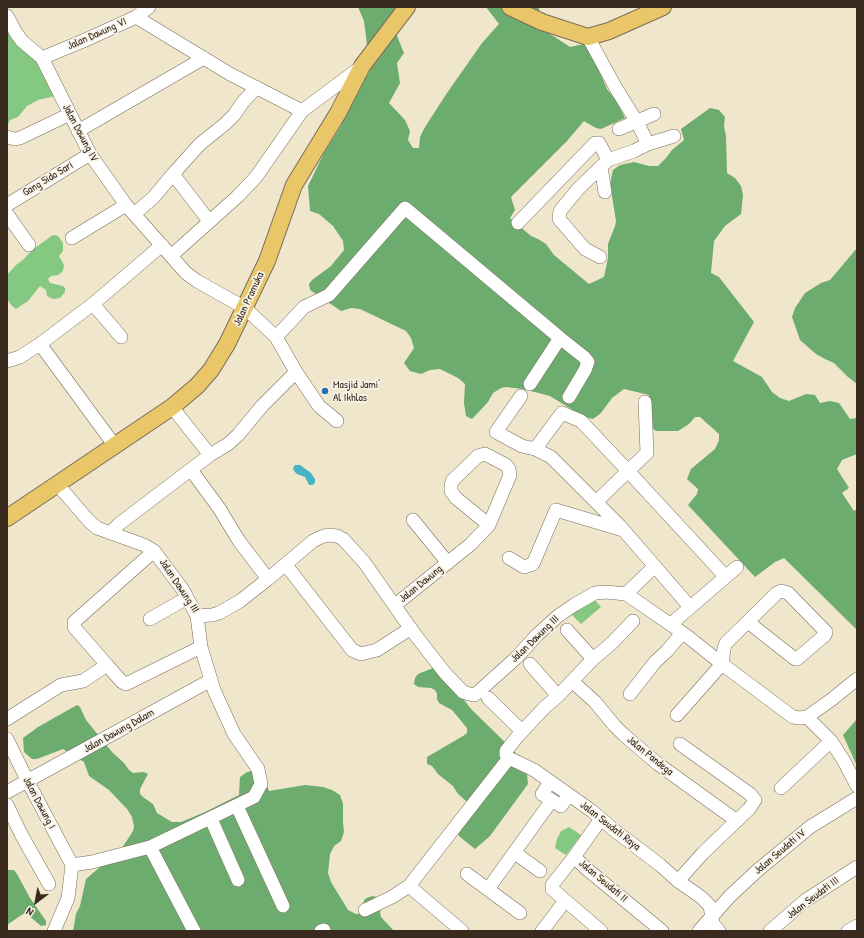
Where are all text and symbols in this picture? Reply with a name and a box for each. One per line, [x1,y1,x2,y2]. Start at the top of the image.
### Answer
street label: Jalan Dawung VI [65,15,129,53]
street label: Jalan Dawung IV [59,102,101,164]
street label: Gang Sido Sari [20,159,76,199]
street label: Jalan Pramuka [231,270,267,328]
place label: Masjid Jami' Al Ikhlas [333,378,380,404]
marker: Masjid Jami' Al Ikhlas [320,386,330,396]
street label: Jalan Dawung III [156,556,202,616]
street label: Jalan Dawung [397,563,445,605]
street label: Jalan Dawung III [508,613,562,665]
street label: Jalan Dawung Dalam [81,706,157,756]
street label: Jalan Pandega [624,733,676,779]
street label: Jalan Dawung I [20,775,58,831]
street label: Jalan Seudati Raya [577,798,643,854]
street label: Jalan Seudati IV [752,827,808,877]
street label: Jalan Seudati II [576,857,630,905]
street label: Jalan Seudati III [784,874,842,922]
north arrow [16,882,56,922]
text: N [23,905,36,920]

